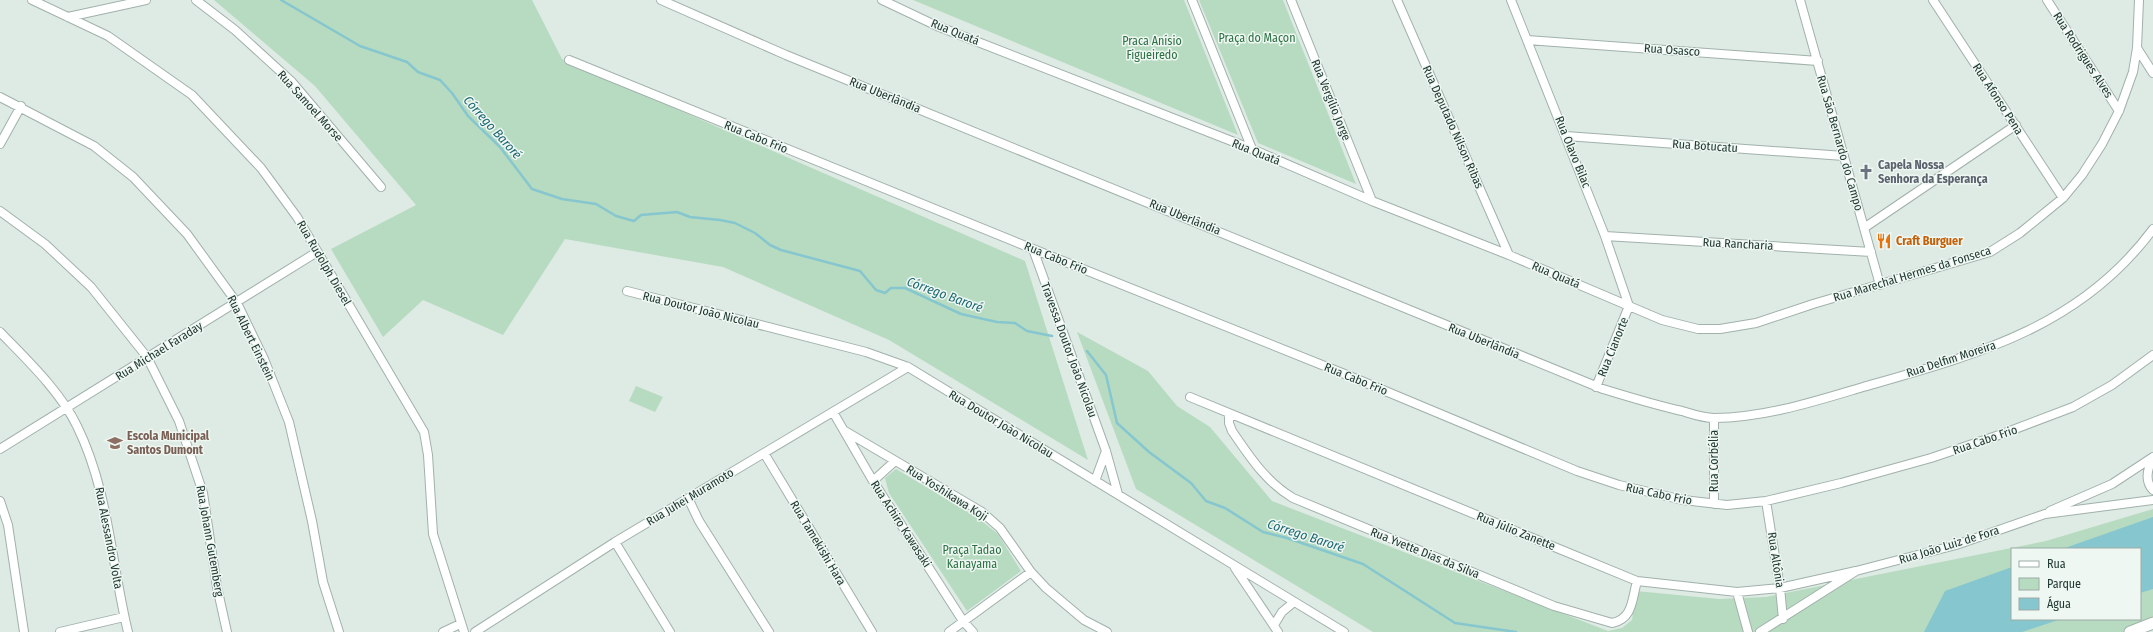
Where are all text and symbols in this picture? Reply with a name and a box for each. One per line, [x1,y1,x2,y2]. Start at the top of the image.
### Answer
street label: Rua Rodrigues Alves [2050,10,2116,100]
street label: Rua Quatá [929,16,981,48]
park label: Praça do Maçon [1219,31,1295,45]
park label: Praca Anísio Figueiredo [1122,34,1182,62]
street label: Rua Osasco [1643,41,1701,59]
street label: Rua Vergílio Jorge [1308,57,1354,143]
street label: Rua Afonso Pena [1970,61,2026,137]
street label: Rua Deputado Nilson Ribas [1420,63,1486,191]
street label: Rua Samoel Morse [274,68,346,144]
street label: Rua Uberlândia [847,74,923,116]
street label: Rua São Bernardo do Campo [1814,74,1866,212]
water label: Córrego Baroré [460,93,525,162]
street label: Rua Olavo Bilac [1552,114,1594,190]
street label: Rua Cabo Frio [722,118,790,156]
street label: Rua Quatá [1230,136,1282,168]
street label: Rua Botucatu [1672,137,1738,155]
place label: Capela Nossa Senhora da Esperança [1878,158,1988,187]
church icon: Capela Nossa Senhora da Esperança [1857,163,1875,181]
street label: Rua Uberlândia [1147,196,1223,238]
street label: Rua Rudolph Diesel [294,218,354,308]
restaurant icon: Craft Burguer [1875,232,1893,250]
place label: Craft Burguer [1896,234,1963,248]
street label: Rua Rancharia [1702,235,1774,253]
street label: Rua Cabo Frio [1022,239,1090,277]
street label: Rua Marechal Hermes da Fonseca [1832,243,1993,305]
street label: Rua Quatá [1530,259,1582,291]
water label: Córrego Baroré [905,274,985,315]
street label: Travessa Doutor João Nicolau [1038,281,1100,419]
street label: Rua Doutor João Nicolau [641,289,761,331]
street label: Rua Albert Einstein [224,293,278,383]
street label: Rua Cianorte [1595,315,1631,379]
street label: Rua Michael Faraday [113,318,206,383]
street label: Rua Uberlândia [1446,320,1522,362]
street label: Rua Delfim Moreira [1904,338,1998,380]
street label: Rua Cabo Frio [1322,360,1390,398]
street label: Rua Doutor João Nicolau [946,387,1056,461]
street label: Rua Cabo Frio [1951,422,2019,458]
place label: Escola Municipal Santos Dumont [127,429,210,457]
street label: Rua Corbélia [1707,430,1721,492]
school or university icon: Escola Municipal Santos Dumont [106,434,124,452]
street label: Rua Yoshikawa Koji [904,462,990,524]
street label: Rua Juhei Muramoto [644,465,736,529]
street label: Rua Achiro Kawasaki [868,478,934,570]
street label: Rua Cabo Frio [1625,480,1693,508]
street label: Rua Johann Gutemberg [193,484,227,598]
street label: Rua Alessandro Volta [92,486,126,590]
street label: Rua Tamekishi Hara [787,498,849,588]
street label: Rua Júlio Zanette [1475,509,1557,553]
water label: Córrego Baroré [1266,516,1346,555]
street label: Rua João Luiz de Fora [1897,523,2001,567]
street label: Rua Yvette Dias da Silva [1368,525,1482,581]
street label: Rua Altônia [1765,531,1787,589]
park label: Praça Tadao Kanayama [943,543,1001,571]
legend [2011,548,2141,620]
text: Rua [2047,557,2066,571]
text: Parque [2047,577,2081,591]
text: Água [2047,596,2071,611]

